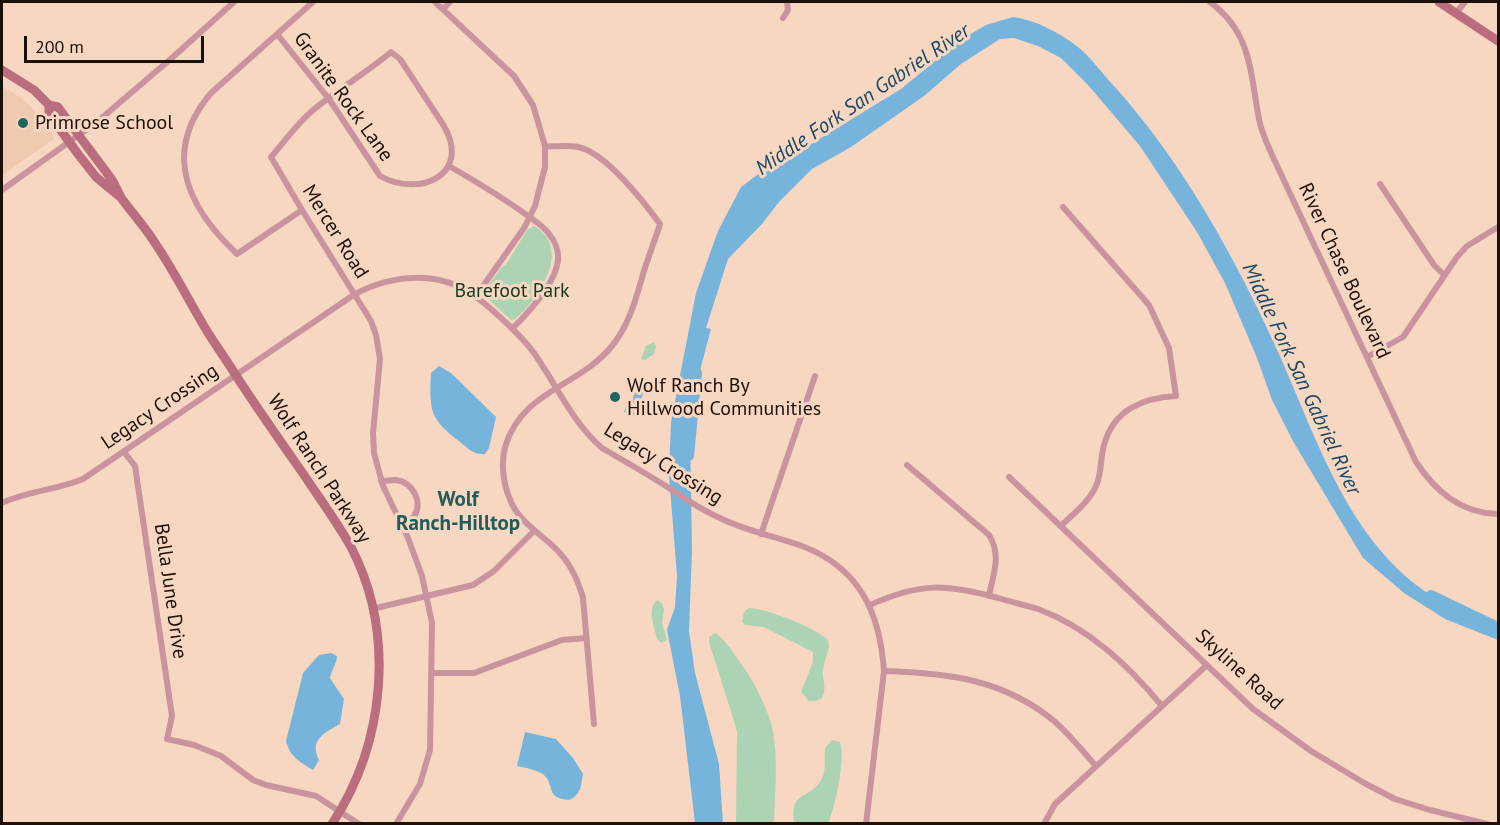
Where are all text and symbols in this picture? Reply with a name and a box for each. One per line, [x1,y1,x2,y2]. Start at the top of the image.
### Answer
water label: Middle Fork San Gabriel River [751,19,975,181]
scale bar [27,24,207,62]
street label: Granite Rock Lane [288,28,398,166]
text: 200 m [35,35,84,58]
place label: Primrose School [35,111,173,135]
marker: Primrose School [16,116,30,130]
street label: River Chase Boulevard [1293,179,1395,363]
street label: Mercer Road [297,181,373,283]
water label: Middle Fork San Gabriel River [1236,259,1366,499]
park label: Barefoot Park [454,279,570,303]
street label: Legacy Crossing [97,359,223,455]
place label: Wolf Ranch By Hillwood Communities [627,374,821,421]
street label: Wolf Ranch Parkway [262,390,376,548]
marker: Wolf Ranch By Hillwood Communities [608,390,622,404]
street label: Legacy Crossing [599,418,727,510]
district label: Wolf Ranch-Hilltop [396,487,520,537]
street label: Bella June Drive [149,522,191,660]
street label: Skyline Road [1190,624,1288,716]

